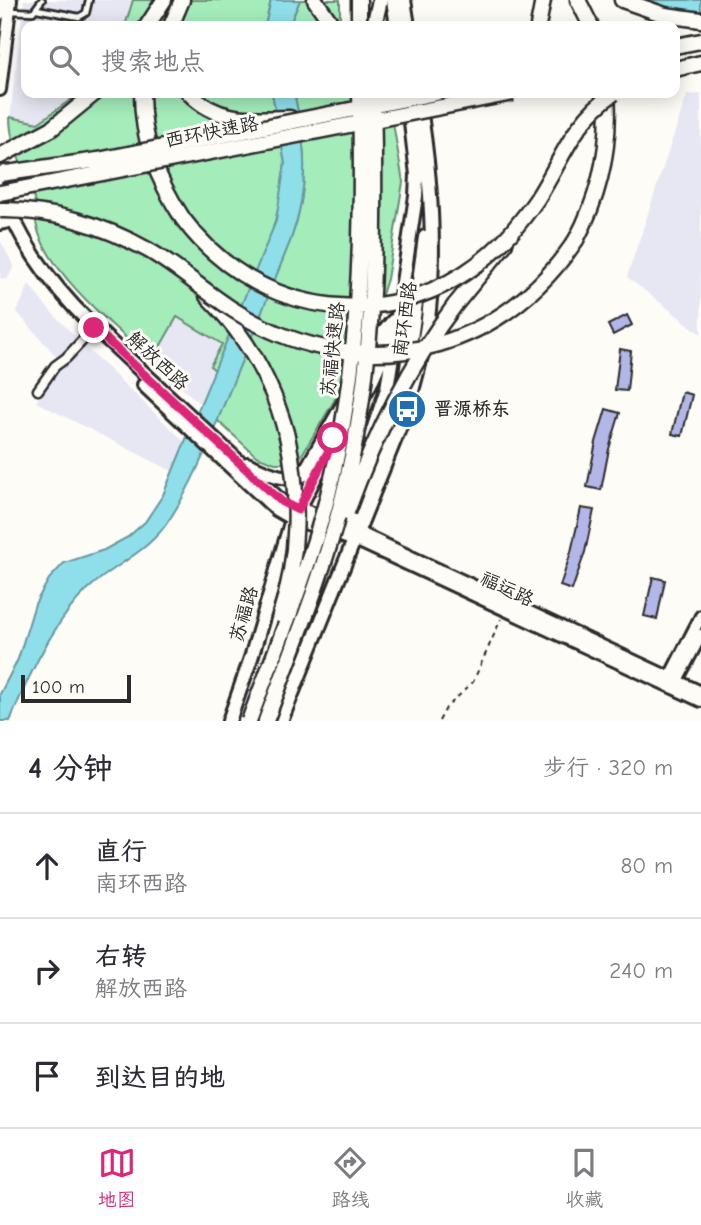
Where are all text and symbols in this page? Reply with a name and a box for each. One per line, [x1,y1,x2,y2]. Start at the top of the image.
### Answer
search box [21,21,680,98]
icon: search [45,41,83,79]
text: 搜索地点 [101,47,205,77]
street label: 西环快速路 [163,112,261,152]
street label: 南环西路 [389,280,421,358]
street label: 苏福快速路 [317,301,349,397]
route end [78,312,109,343]
street label: 解放西路 [123,327,193,395]
bus stop icon: 晋源桥东 [386,388,428,430]
place label: 晋源桥东 [434,398,510,420]
route start [317,422,348,453]
street label: 福运路 [477,567,537,611]
street label: 苏福路 [226,584,262,644]
scale bar [21,672,131,704]
text: 100 m [32,676,85,698]
text: 4 分钟 [28,751,113,786]
text: 步行 · 320 m [543,754,673,781]
text: 直行 [95,837,147,867]
icon: ahead [28,847,66,885]
text: 80 m [620,852,673,879]
text: 南环西路 [95,870,187,897]
text: 右转 [95,942,147,972]
icon: right [28,952,66,990]
text: 240 m [609,957,673,984]
text: 解放西路 [95,975,187,1002]
icon: arrive [28,1057,66,1095]
text: 到达目的地 [95,1063,225,1093]
tab: 地图 [98,1144,136,1211]
tab: 路线 [331,1144,369,1211]
tab: 收藏 [565,1144,603,1211]

